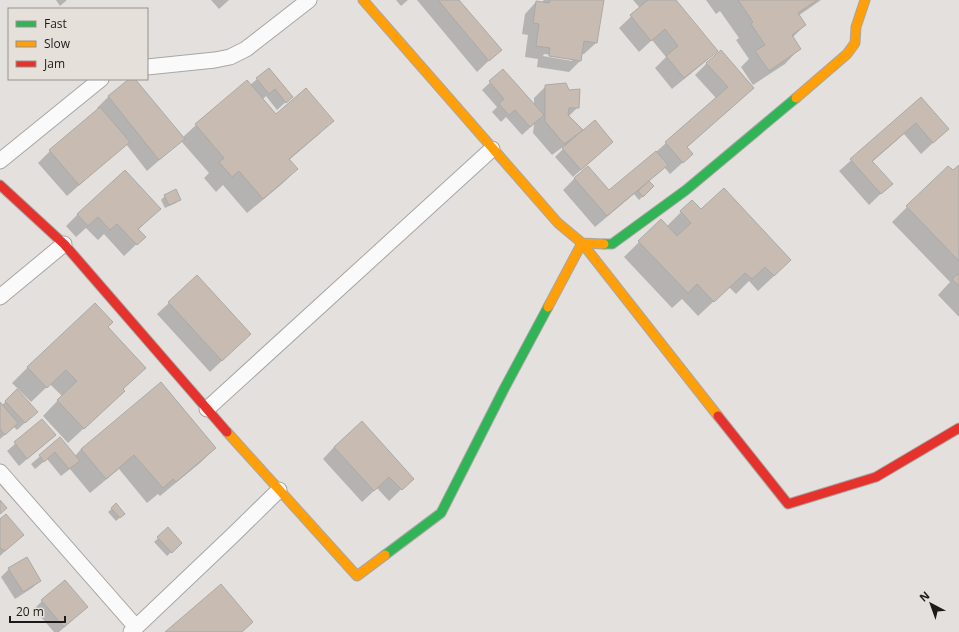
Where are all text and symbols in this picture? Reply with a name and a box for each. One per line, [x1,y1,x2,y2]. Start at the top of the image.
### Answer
legend [8,8,148,80]
text: Fast [44,15,67,32]
text: Slow [44,35,71,52]
text: Jam [43,55,65,72]
north arrow [911,584,951,624]
text: N [916,587,932,605]
scale bar [10,598,65,624]
text: 20 m [16,603,44,620]

